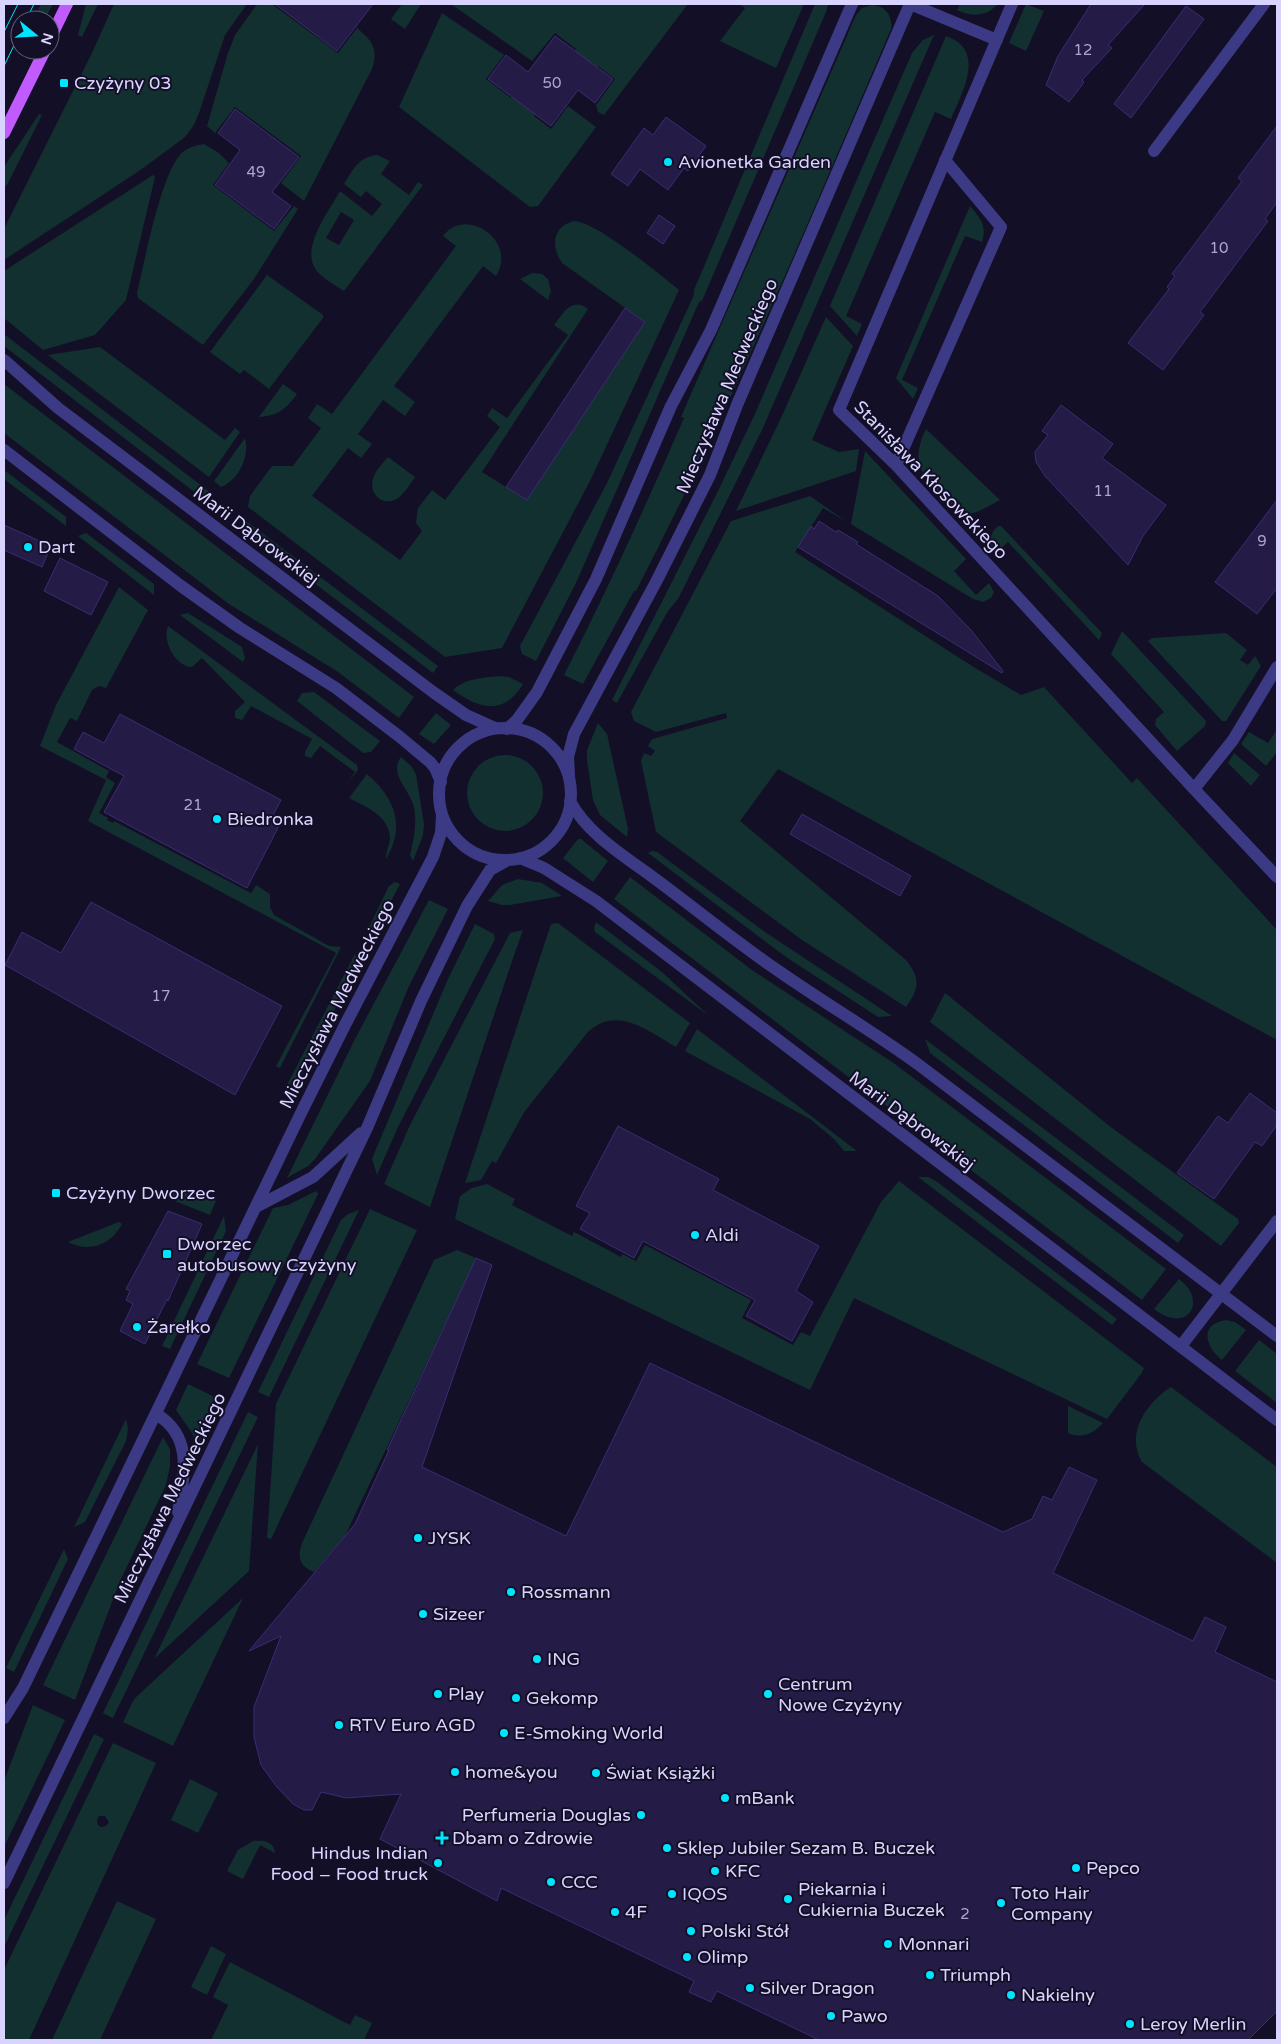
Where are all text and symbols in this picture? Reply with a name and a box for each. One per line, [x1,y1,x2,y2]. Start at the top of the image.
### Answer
north arrow [10,10,60,60]
text: N [37,31,57,47]
house number: 12 [1074,41,1092,59]
place label: Czyżyny 03 [74,72,172,94]
house number: 50 [543,74,561,92]
marker: Czyżyny 03 [58,77,70,89]
place label: Avionetka Garden [678,151,831,173]
marker: Avionetka Garden [662,156,674,168]
house number: 49 [247,163,265,181]
house number: 10 [1210,239,1228,257]
street label: Mieczysława Medweckiego [672,275,782,497]
street label: Stanisława Kłosowskiego [849,396,1013,564]
street label: Marii Dąbrowskiej [189,481,323,591]
house number: 11 [1094,482,1112,500]
house number: 9 [1257,532,1267,550]
place label: Dart [38,536,75,558]
marker: Dart [22,541,34,553]
house number: 21 [184,796,202,814]
place label: Biedronka [227,808,314,830]
marker: Biedronka [211,813,223,825]
street label: Mieczysława Medweckiego [275,896,399,1112]
house number: 17 [152,987,170,1005]
street label: Marii Dąbrowskiej [845,1066,979,1176]
place label: Czyżyny Dworzec [66,1182,215,1204]
marker: Czyżyny Dworzec [50,1187,62,1199]
place label: Aldi [705,1224,739,1246]
marker: Aldi [689,1229,701,1241]
place label: Dworzec autobusowy Czyżyny [177,1233,357,1276]
marker: Dworzec autobusowy Czyżyny [161,1248,173,1260]
place label: Żarełko [147,1316,211,1338]
marker: Żarełko [131,1321,143,1333]
street label: Mieczysława Medweckiego [109,1389,231,1607]
place label: JYSK [428,1527,471,1549]
marker: JYSK [412,1532,424,1544]
place label: Rossmann [521,1581,611,1603]
marker: Rossmann [505,1586,517,1598]
place label: Sizeer [433,1603,485,1625]
marker: Sizeer [417,1608,429,1620]
place label: ING [547,1648,580,1670]
marker: ING [531,1653,543,1665]
place label: Centrum Nowe Czyżyny [778,1673,903,1716]
place label: Play [448,1683,484,1705]
place label: Gekomp [526,1687,598,1709]
marker: Play [432,1688,444,1700]
marker: Centrum Nowe Czyżyny [762,1688,774,1700]
marker: Gekomp [510,1692,522,1704]
place label: RTV Euro AGD [349,1714,475,1736]
marker: RTV Euro AGD [333,1719,345,1731]
place label: E-Smoking World [514,1722,663,1744]
marker: E-Smoking World [498,1727,510,1739]
place label: home&you [465,1761,558,1783]
place label: Świat Książki [606,1762,715,1784]
marker: home&you [449,1766,461,1778]
marker: Świat Książki [590,1767,602,1779]
place label: mBank [735,1787,795,1809]
marker: mBank [719,1792,731,1804]
place label: Perfumeria Douglas [462,1804,631,1826]
marker: Perfumeria Douglas [635,1809,647,1821]
place label: Dbam o Zdrowie [452,1827,593,1849]
marker: Dbam o Zdrowie [436,1832,448,1844]
place label: Sklep Jubiler Sezam B. Buczek [677,1837,935,1859]
place label: Hindus Indian Food – Food truck [271,1842,428,1885]
marker: Sklep Jubiler Sezam B. Buczek [661,1842,673,1854]
marker: Hindus Indian Food – Food truck [432,1857,444,1869]
place label: Pepco [1086,1857,1140,1879]
place label: KFC [725,1860,760,1882]
marker: Pepco [1070,1862,1082,1874]
marker: KFC [709,1865,721,1877]
place label: CCC [561,1871,598,1893]
marker: CCC [545,1876,557,1888]
place label: Piekarnia i Cukiernia Buczek [798,1878,945,1921]
place label: Toto Hair Company [1011,1882,1093,1925]
place label: IQOS [682,1883,727,1905]
marker: IQOS [666,1888,678,1900]
marker: Piekarnia i Cukiernia Buczek [782,1893,794,1905]
marker: Toto Hair Company [995,1897,1007,1909]
place label: 4F [625,1901,647,1923]
house number: 2 [960,1905,970,1923]
marker: 4F [609,1906,621,1918]
place label: Polski Stół [701,1920,789,1942]
marker: Polski Stół [685,1925,697,1937]
place label: Monnari [898,1933,970,1955]
marker: Monnari [882,1938,894,1950]
place label: Olimp [697,1946,748,1968]
marker: Olimp [681,1951,693,1963]
place label: Triumph [940,1964,1011,1986]
marker: Triumph [924,1969,936,1981]
place label: Silver Dragon [760,1977,875,1999]
marker: Silver Dragon [744,1982,756,1994]
place label: Nakielny [1021,1984,1095,2006]
marker: Nakielny [1005,1989,1017,2001]
place label: Pawo [841,2005,888,2027]
marker: Pawo [825,2010,837,2022]
place label: Leroy Merlin [1140,2013,1247,2035]
marker: Leroy Merlin [1124,2018,1136,2030]

